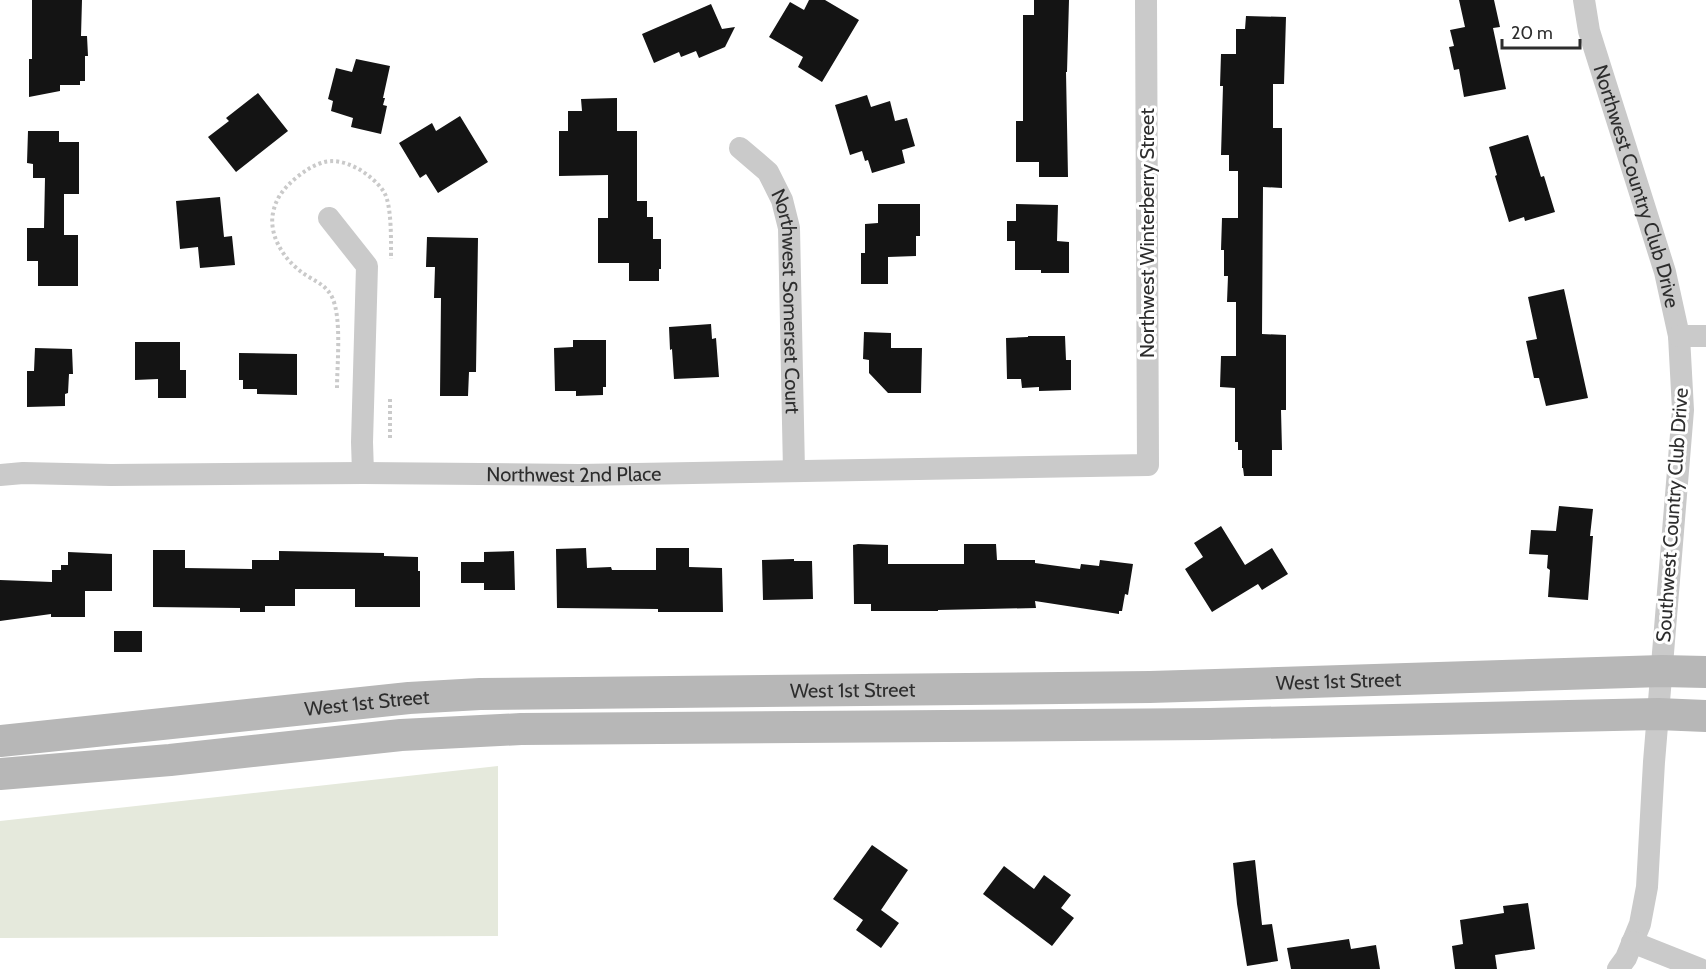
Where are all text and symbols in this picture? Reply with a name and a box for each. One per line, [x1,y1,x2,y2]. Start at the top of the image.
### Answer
scale bar [1502,12,1580,50]
text: 20 m [1511,22,1553,44]
street label: Northwest Country Club Drive [1588,62,1685,310]
street label: Northwest Winterberry Street [1135,108,1159,358]
street label: Northwest Somerset Court [766,185,805,414]
street label: Southwest Country Club Drive [1651,387,1693,643]
street label: Northwest 2nd Place [486,462,662,487]
street label: West 1st Street [1275,667,1402,695]
street label: West 1st Street [790,677,916,703]
street label: West 1st Street [303,685,430,721]

